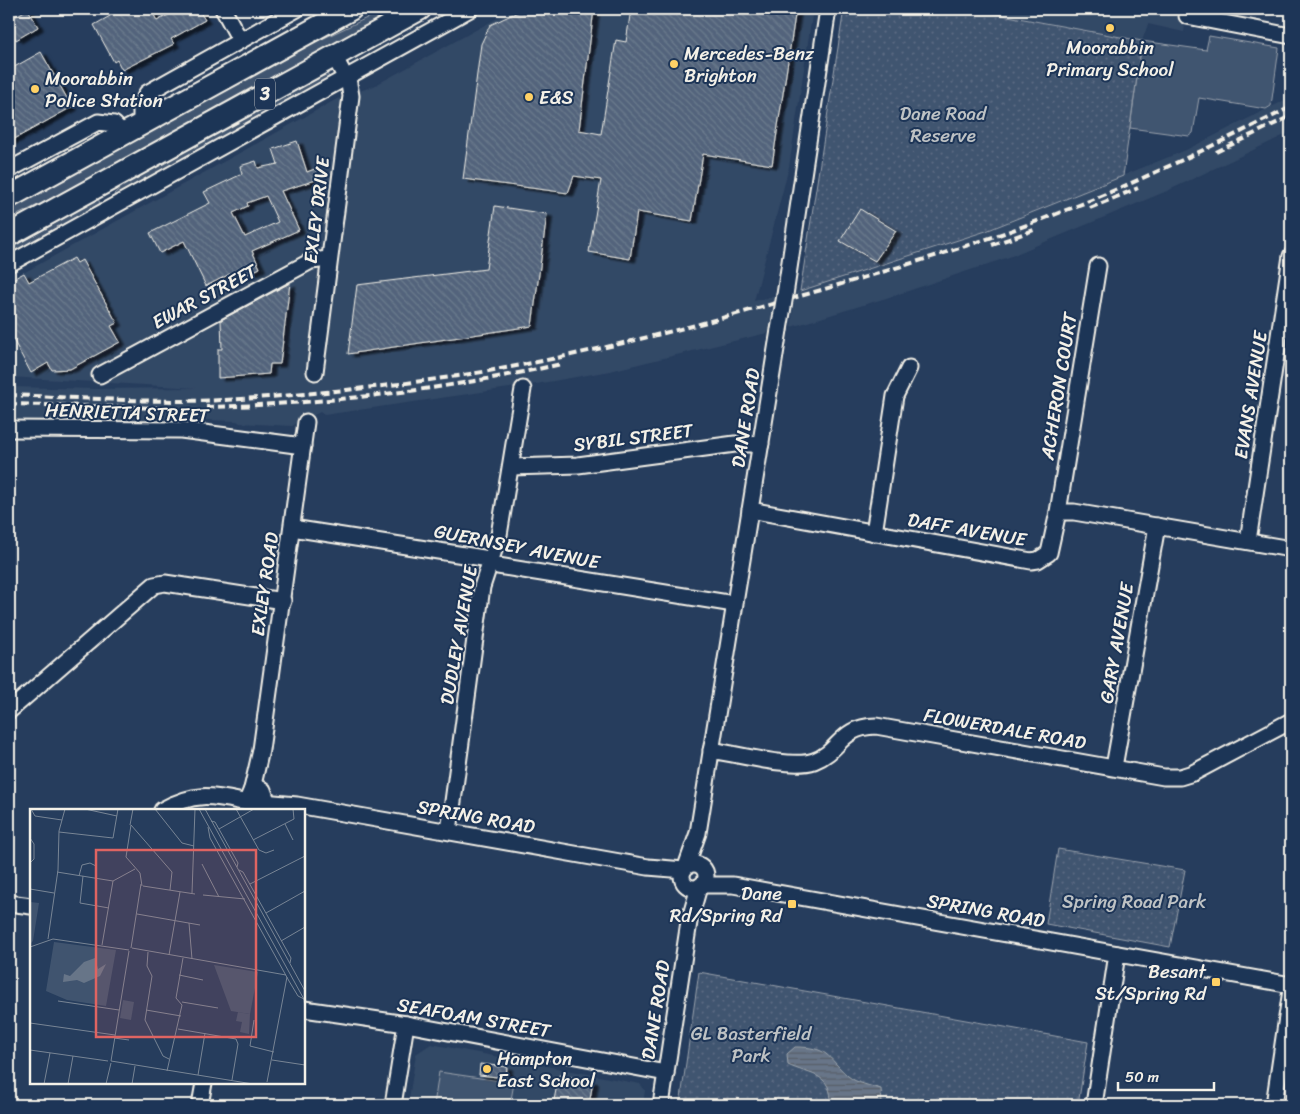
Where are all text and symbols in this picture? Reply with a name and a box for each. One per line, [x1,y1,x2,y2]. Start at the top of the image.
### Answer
marker: Moorabbin Primary School [1104,22,1116,34]
place label: Moorabbin Primary School [1046,31,1174,86]
place label: Mercedes-Benz Brighton [684,37,815,92]
marker: Mercedes-Benz Brighton [668,58,680,70]
place label: Moorabbin Police Station [45,62,163,117]
road number: 3 [255,78,275,110]
place label: E&S [539,81,574,114]
marker: Moorabbin Police Station [29,83,41,95]
marker: E&S [523,91,535,103]
park label: Dane Road Reserve [900,97,987,152]
street label: EXLEY DRIVE [294,153,340,265]
street label: EWAR STREET [146,254,264,338]
street label: ACHERON COURT [1030,309,1087,463]
street label: EVANS AVENUE [1224,327,1277,461]
street label: DANE ROAD [721,365,770,470]
street label: HENRIETTA STREET [45,393,211,432]
street label: SYBIL STREET [572,414,696,461]
street label: DAFF AVENUE [905,503,1030,556]
street label: GUERNSEY AVENUE [431,514,604,579]
street label: EXLEY ROAD [241,529,288,638]
street label: DUDLEY AVENUE [430,562,487,707]
street label: GARY AVENUE [1090,579,1144,706]
street label: FLOWERDALE ROAD [921,698,1089,759]
street label: SPRING ROAD [414,790,538,843]
inset map [30,809,305,1084]
place label: Dane Rd/Spring Rd [670,877,783,932]
street label: SPRING ROAD [924,884,1048,937]
park label: Spring Road Park [1062,885,1207,918]
marker: Dane Rd/Spring Rd [786,898,798,910]
place label: Besant St/Spring Rd [1095,955,1207,1010]
street label: DANE ROAD [631,957,680,1062]
marker: Besant St/Spring Rd [1210,976,1222,988]
street label: SEAFOAM STREET [395,988,555,1047]
park label: GL Basterfield Park [691,1017,812,1072]
place label: Hampton East School [497,1042,596,1097]
scale bar [1118,1059,1214,1091]
marker: Hampton East School [481,1063,493,1075]
text: 50 m [1125,1064,1160,1090]

